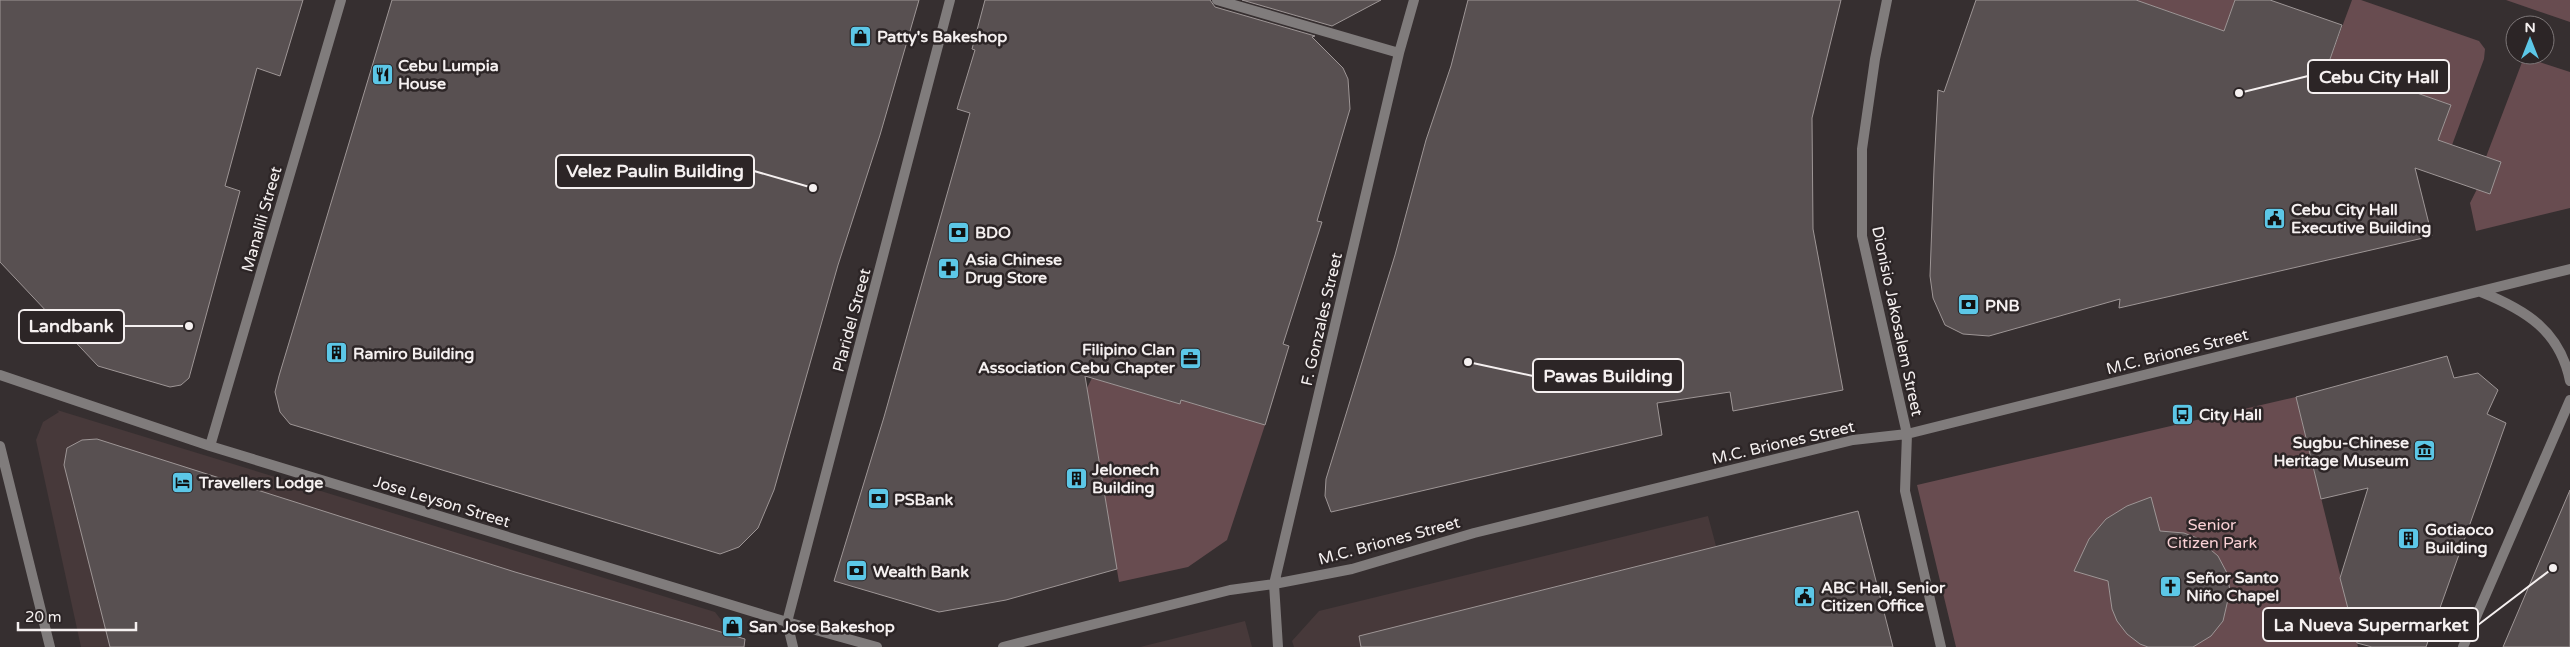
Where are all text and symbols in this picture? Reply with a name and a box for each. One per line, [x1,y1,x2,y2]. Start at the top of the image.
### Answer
north arrow [2505,15,2555,65]
text: N [2524,19,2536,36]
shop icon: Patty's Bakeshop [849,24,873,48]
place label: Patty's Bakeshop [877,27,1007,47]
place label: Cebu Lumpia House [398,56,499,94]
callout: Cebu City Hall [2308,60,2449,93]
restaurant icon: Cebu Lumpia House [370,62,394,86]
text: Cebu City Hall [2319,66,2439,88]
callout: Velez Paulin Building [556,155,754,188]
text: Velez Paulin Building [566,160,744,182]
street label: Manalili Street [237,164,287,274]
place label: Cebu City Hall Executive Building [2291,200,2431,238]
public building icon: Cebu City Hall Executive Building [2263,206,2287,230]
bank icon: BDO [947,220,971,244]
place label: BDO [975,223,1011,243]
street label: Dionisio Jakosalem Street [1867,224,1927,418]
place label: Asia Chinese Drug Store [965,250,1062,288]
street label: F. Gonzales Street [1297,251,1347,388]
pharmacy icon: Asia Chinese Drug Store [937,256,961,280]
street label: Plaridel Street [828,266,875,374]
bank icon: PNB [1957,293,1981,317]
place label: PNB [1985,296,2020,316]
callout: Landbank [19,310,124,343]
text: Landbank [28,315,114,337]
street label: M.C. Briones Street [2104,325,2250,379]
place label: Filipino Clan Association Cebu Chapter [978,340,1176,378]
building icon: Ramiro Building [325,341,349,365]
place label: Ramiro Building [353,344,474,364]
office icon: Filipino Clan Association Cebu Chapter [1179,346,1203,370]
callout: Pawas Building [1533,359,1683,392]
text: Pawas Building [1543,365,1673,387]
bus stop icon: City Hall [2171,402,2195,426]
place label: City Hall [2199,405,2262,425]
street label: M.C. Briones Street [1710,417,1857,469]
place label: Sugbu-Chinese Heritage Museum [2273,433,2409,471]
museum icon: Sugbu-Chinese Heritage Museum [2413,439,2437,463]
place label: Jelonech Building [1091,460,1159,498]
building icon: Jelonech Building [1064,466,1088,490]
hotel icon: Travellers Lodge [171,470,195,494]
street label: Jose Leyson Street [371,472,512,532]
place label: Travellers Lodge [198,473,323,493]
bank icon: PSBank [866,487,890,511]
place label: PSBank [894,490,953,510]
street label: M.C. Briones Street [1316,512,1462,569]
park label: Senior Citizen Park [2167,515,2257,553]
place label: Gotiaoco Building [2425,520,2494,558]
building icon: Gotiaoco Building [2397,526,2421,550]
bank icon: Wealth Bank [845,559,869,583]
place label: Wealth Bank [873,562,969,582]
place label: Señor Santo Niño Chapel [2186,568,2279,606]
church icon: Señor Santo Niño Chapel [2158,574,2182,598]
place label: ABC Hall, Senior Citizen Office [1821,578,1946,616]
public building icon: ABC Hall, Senior Citizen Office [1793,584,1817,608]
scale bar [18,600,135,632]
text: 20 m [25,608,62,626]
callout: La Nueva Supermarket [2263,608,2478,641]
shop icon: San Jose Bakeshop [721,614,745,638]
text: La Nueva Supermarket [2273,614,2469,636]
place label: San Jose Bakeshop [749,617,895,637]

